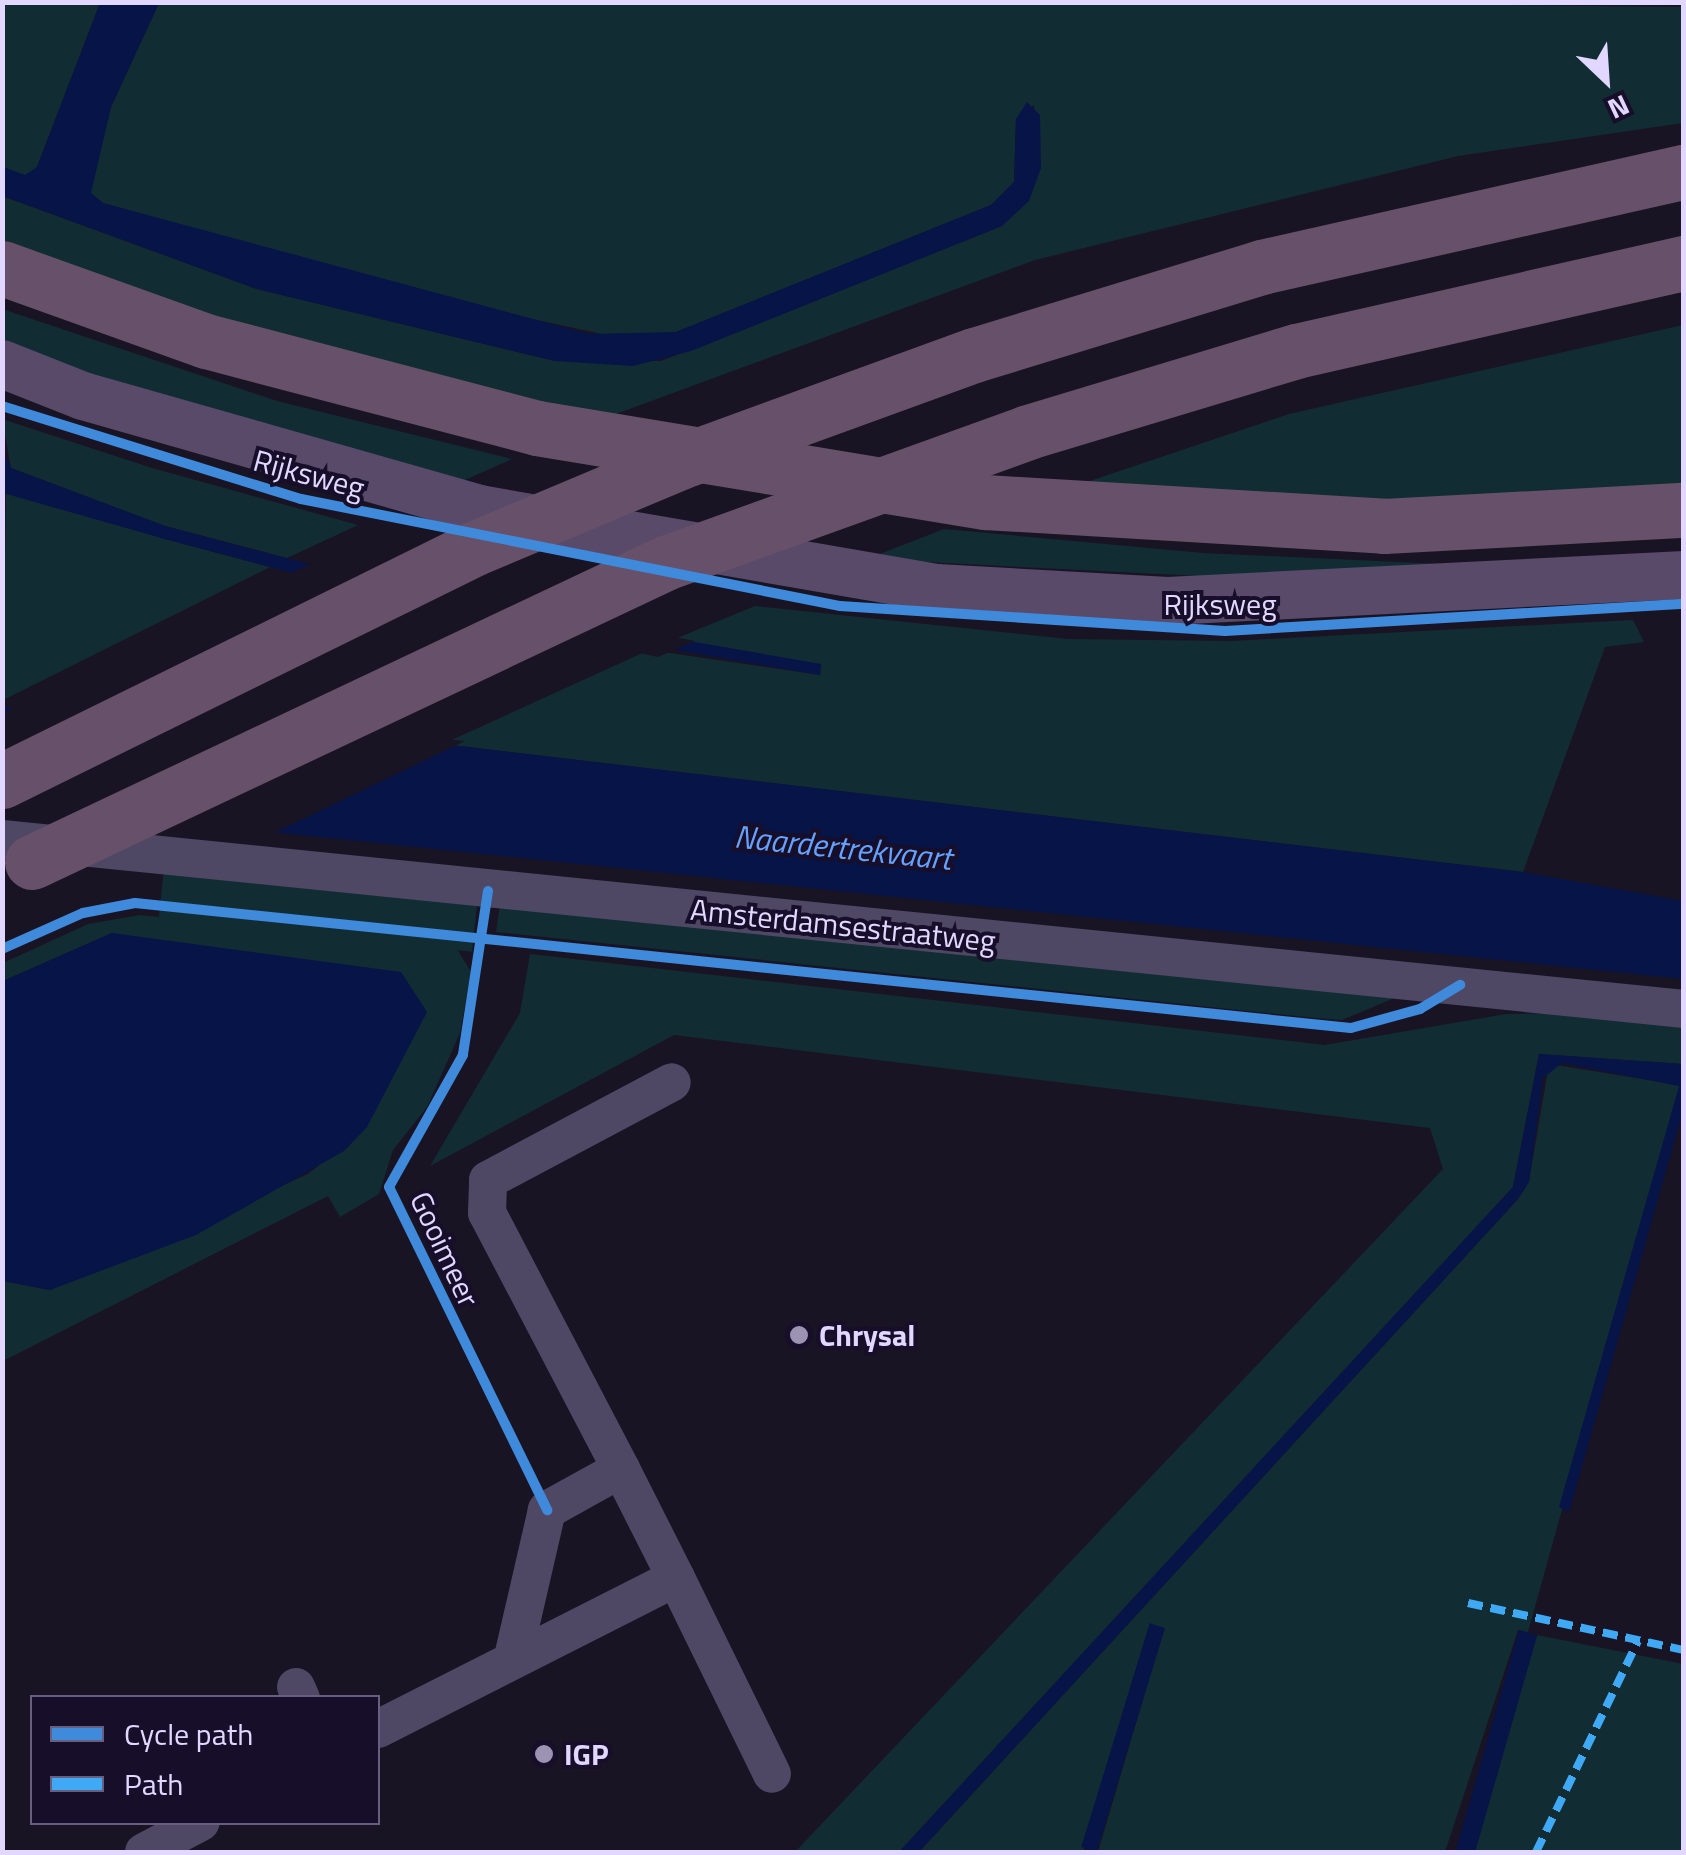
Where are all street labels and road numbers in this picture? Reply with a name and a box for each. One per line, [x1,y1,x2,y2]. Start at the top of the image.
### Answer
street label: Rijksweg [250,442,368,506]
street label: Rijksweg [1163,586,1277,622]
street label: Amsterdamsestraatweg [689,891,997,959]
street label: Gooimeer [403,1186,487,1312]

